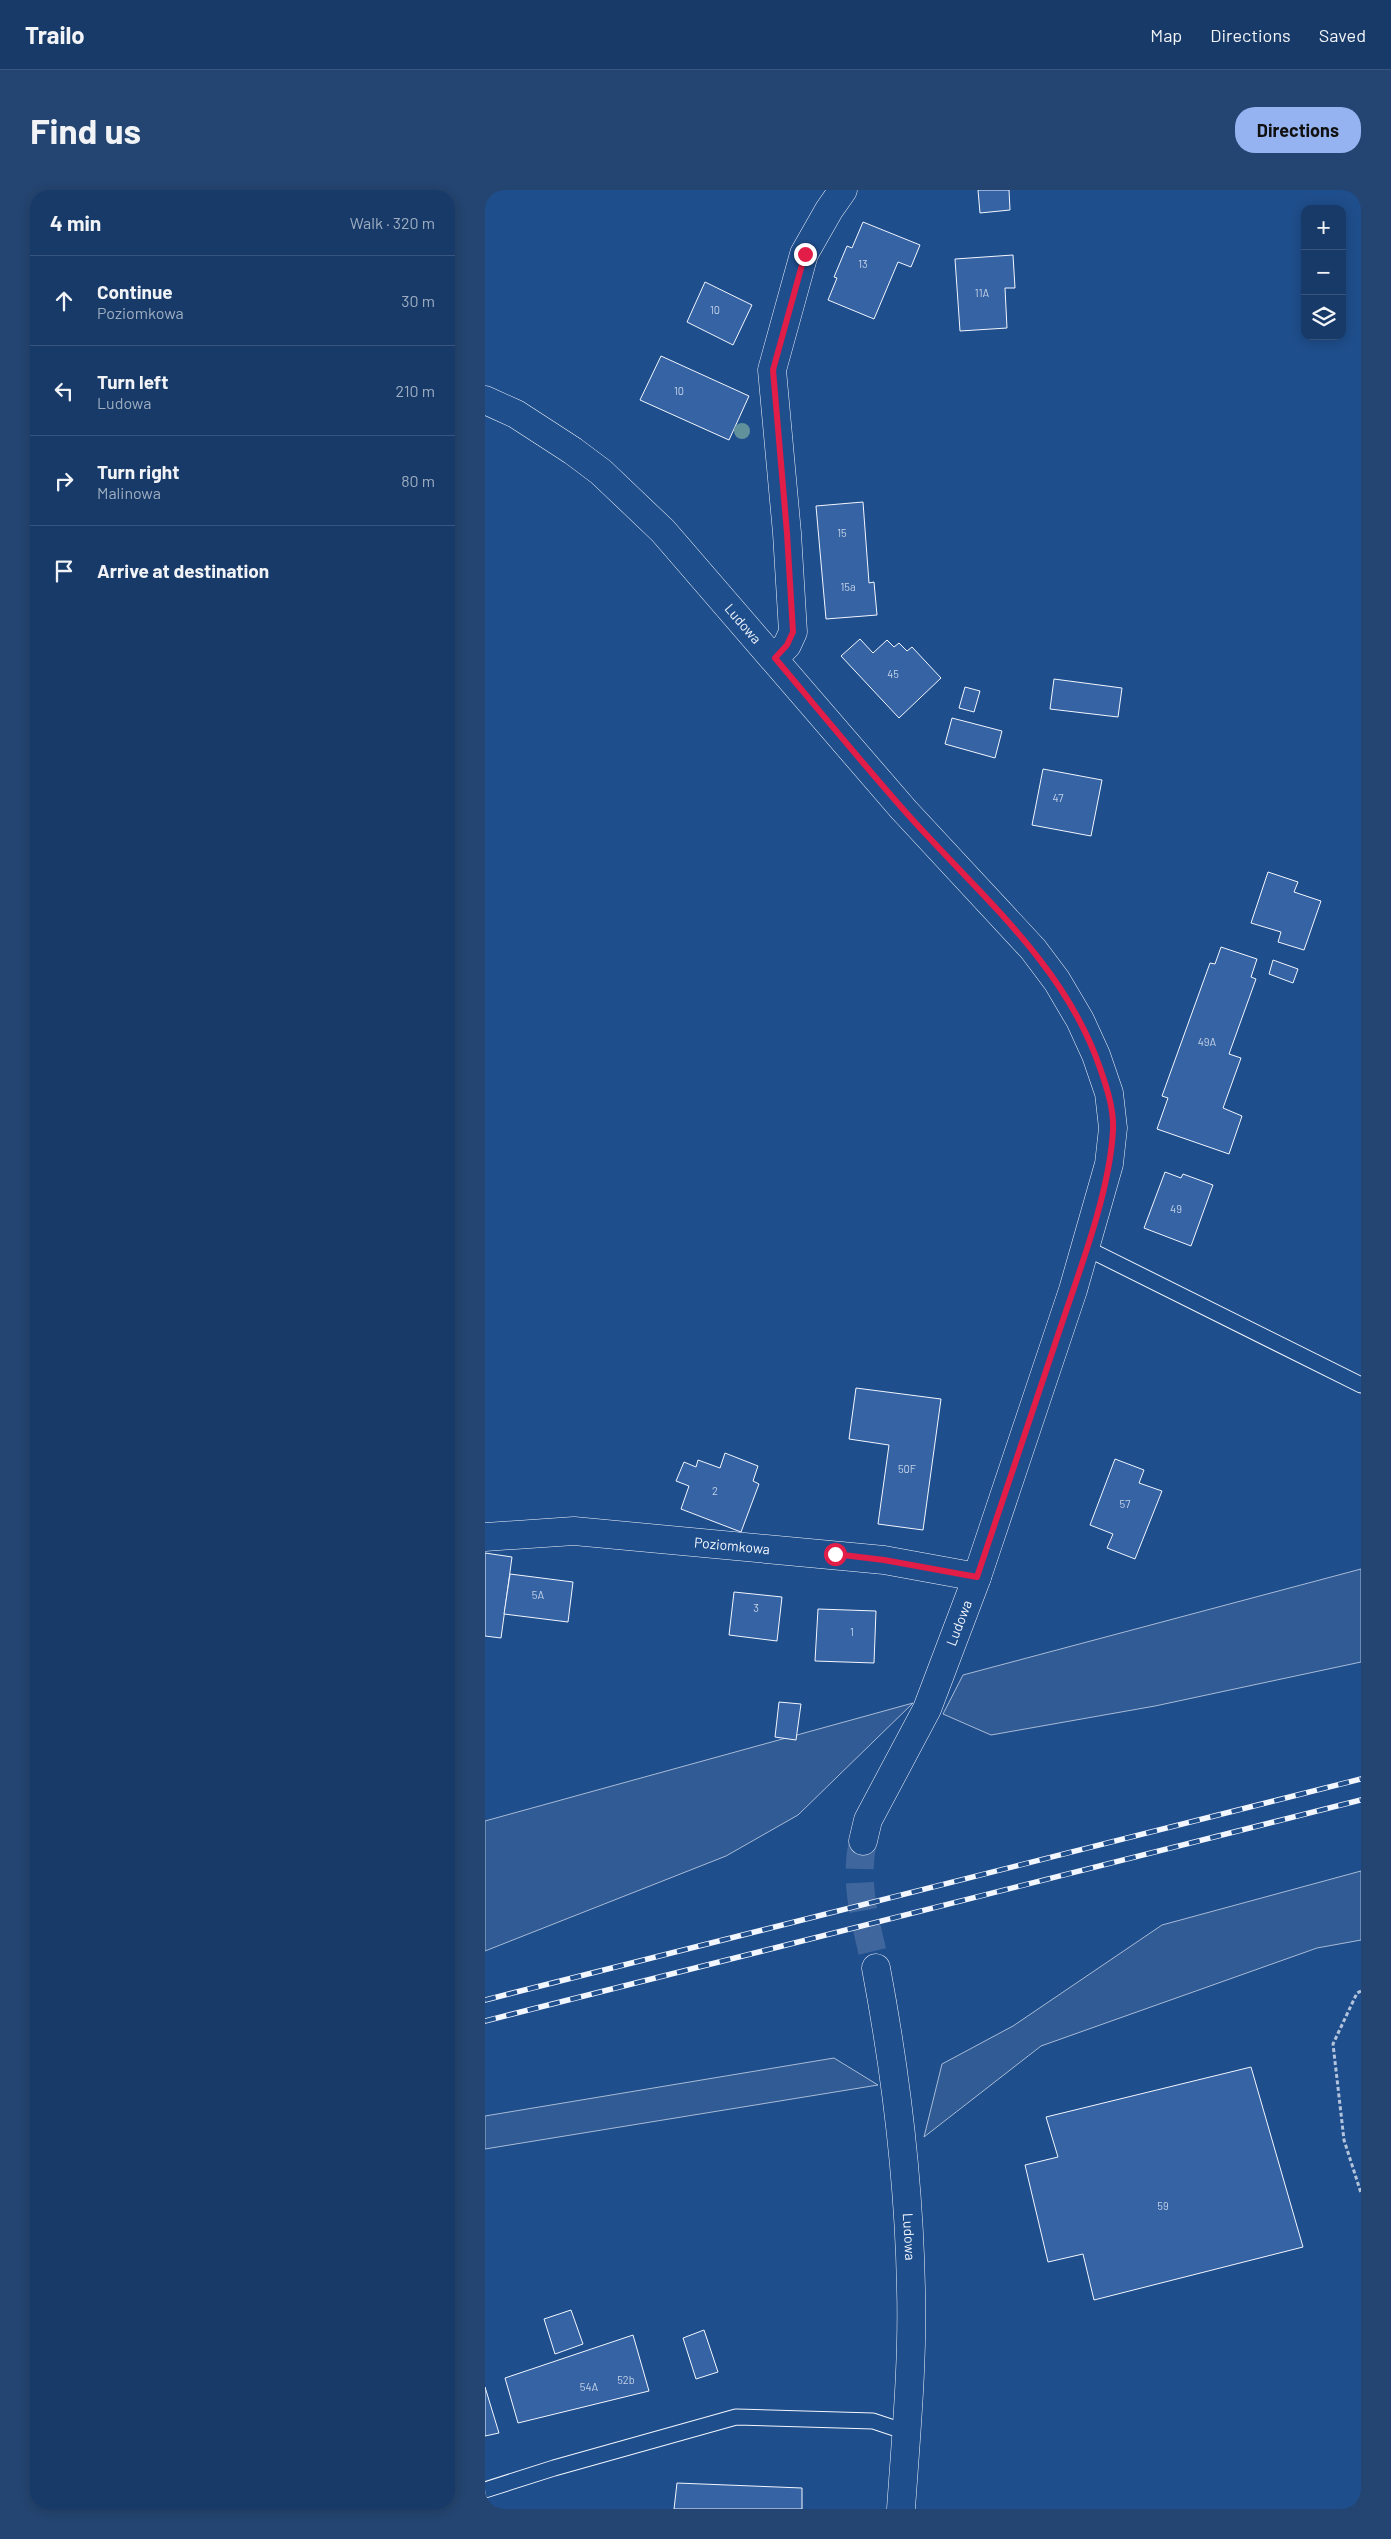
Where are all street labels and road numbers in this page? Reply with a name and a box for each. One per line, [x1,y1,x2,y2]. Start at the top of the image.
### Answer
street label: Ludowa [721,600,765,647]
street label: Poziomkowa [694,1533,771,1557]
street label: Ludowa [942,1598,975,1648]
street label: Ludowa [900,2212,919,2261]

